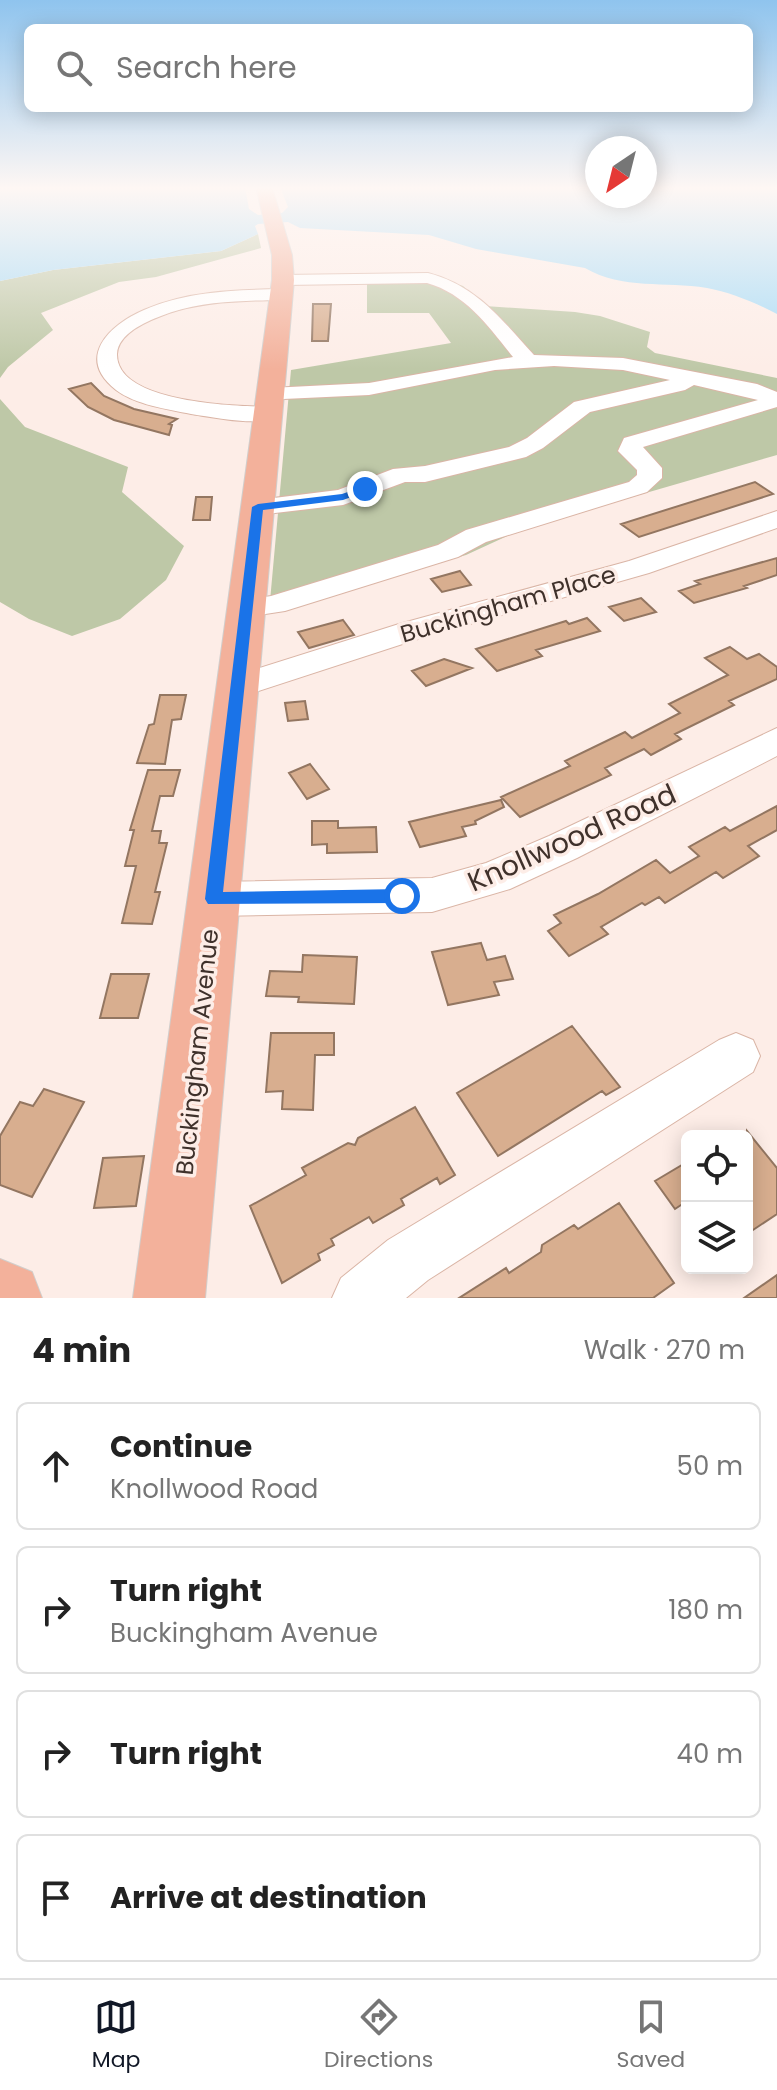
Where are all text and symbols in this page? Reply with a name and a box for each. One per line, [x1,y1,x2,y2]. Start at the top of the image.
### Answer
search box [24,24,753,112]
icon: search [52,46,96,90]
text: Search here [116,46,297,89]
north arrow [585,136,657,208]
route end [347,471,383,507]
street label: Buckingham Place [396,557,620,651]
street label: Knollwood Road [462,775,682,901]
route start [384,878,420,914]
street label: Buckingham Avenue [168,927,226,1177]
map controls [681,1130,753,1274]
button: locate [681,1130,753,1202]
button: layers [681,1202,753,1274]
text: 4 min [32,1326,131,1374]
text: Walk · 270 m [584,1332,745,1368]
text: Continue [110,1425,252,1468]
icon: ahead [34,1444,78,1488]
text: 50 m [677,1448,743,1484]
text: Knollwood Road [110,1471,318,1507]
text: Turn right [110,1569,262,1612]
icon: right [34,1588,78,1632]
text: 180 m [668,1592,743,1628]
text: Buckingham Avenue [110,1615,378,1651]
icon: right [34,1732,78,1776]
text: Turn right [110,1732,262,1775]
text: 40 m [677,1736,743,1772]
icon: arrive [34,1876,78,1920]
text: Arrive at destination [110,1876,427,1919]
tab: Map [92,1995,140,2076]
tab: Directions [324,1995,433,2076]
tab: Saved [617,1995,685,2076]

